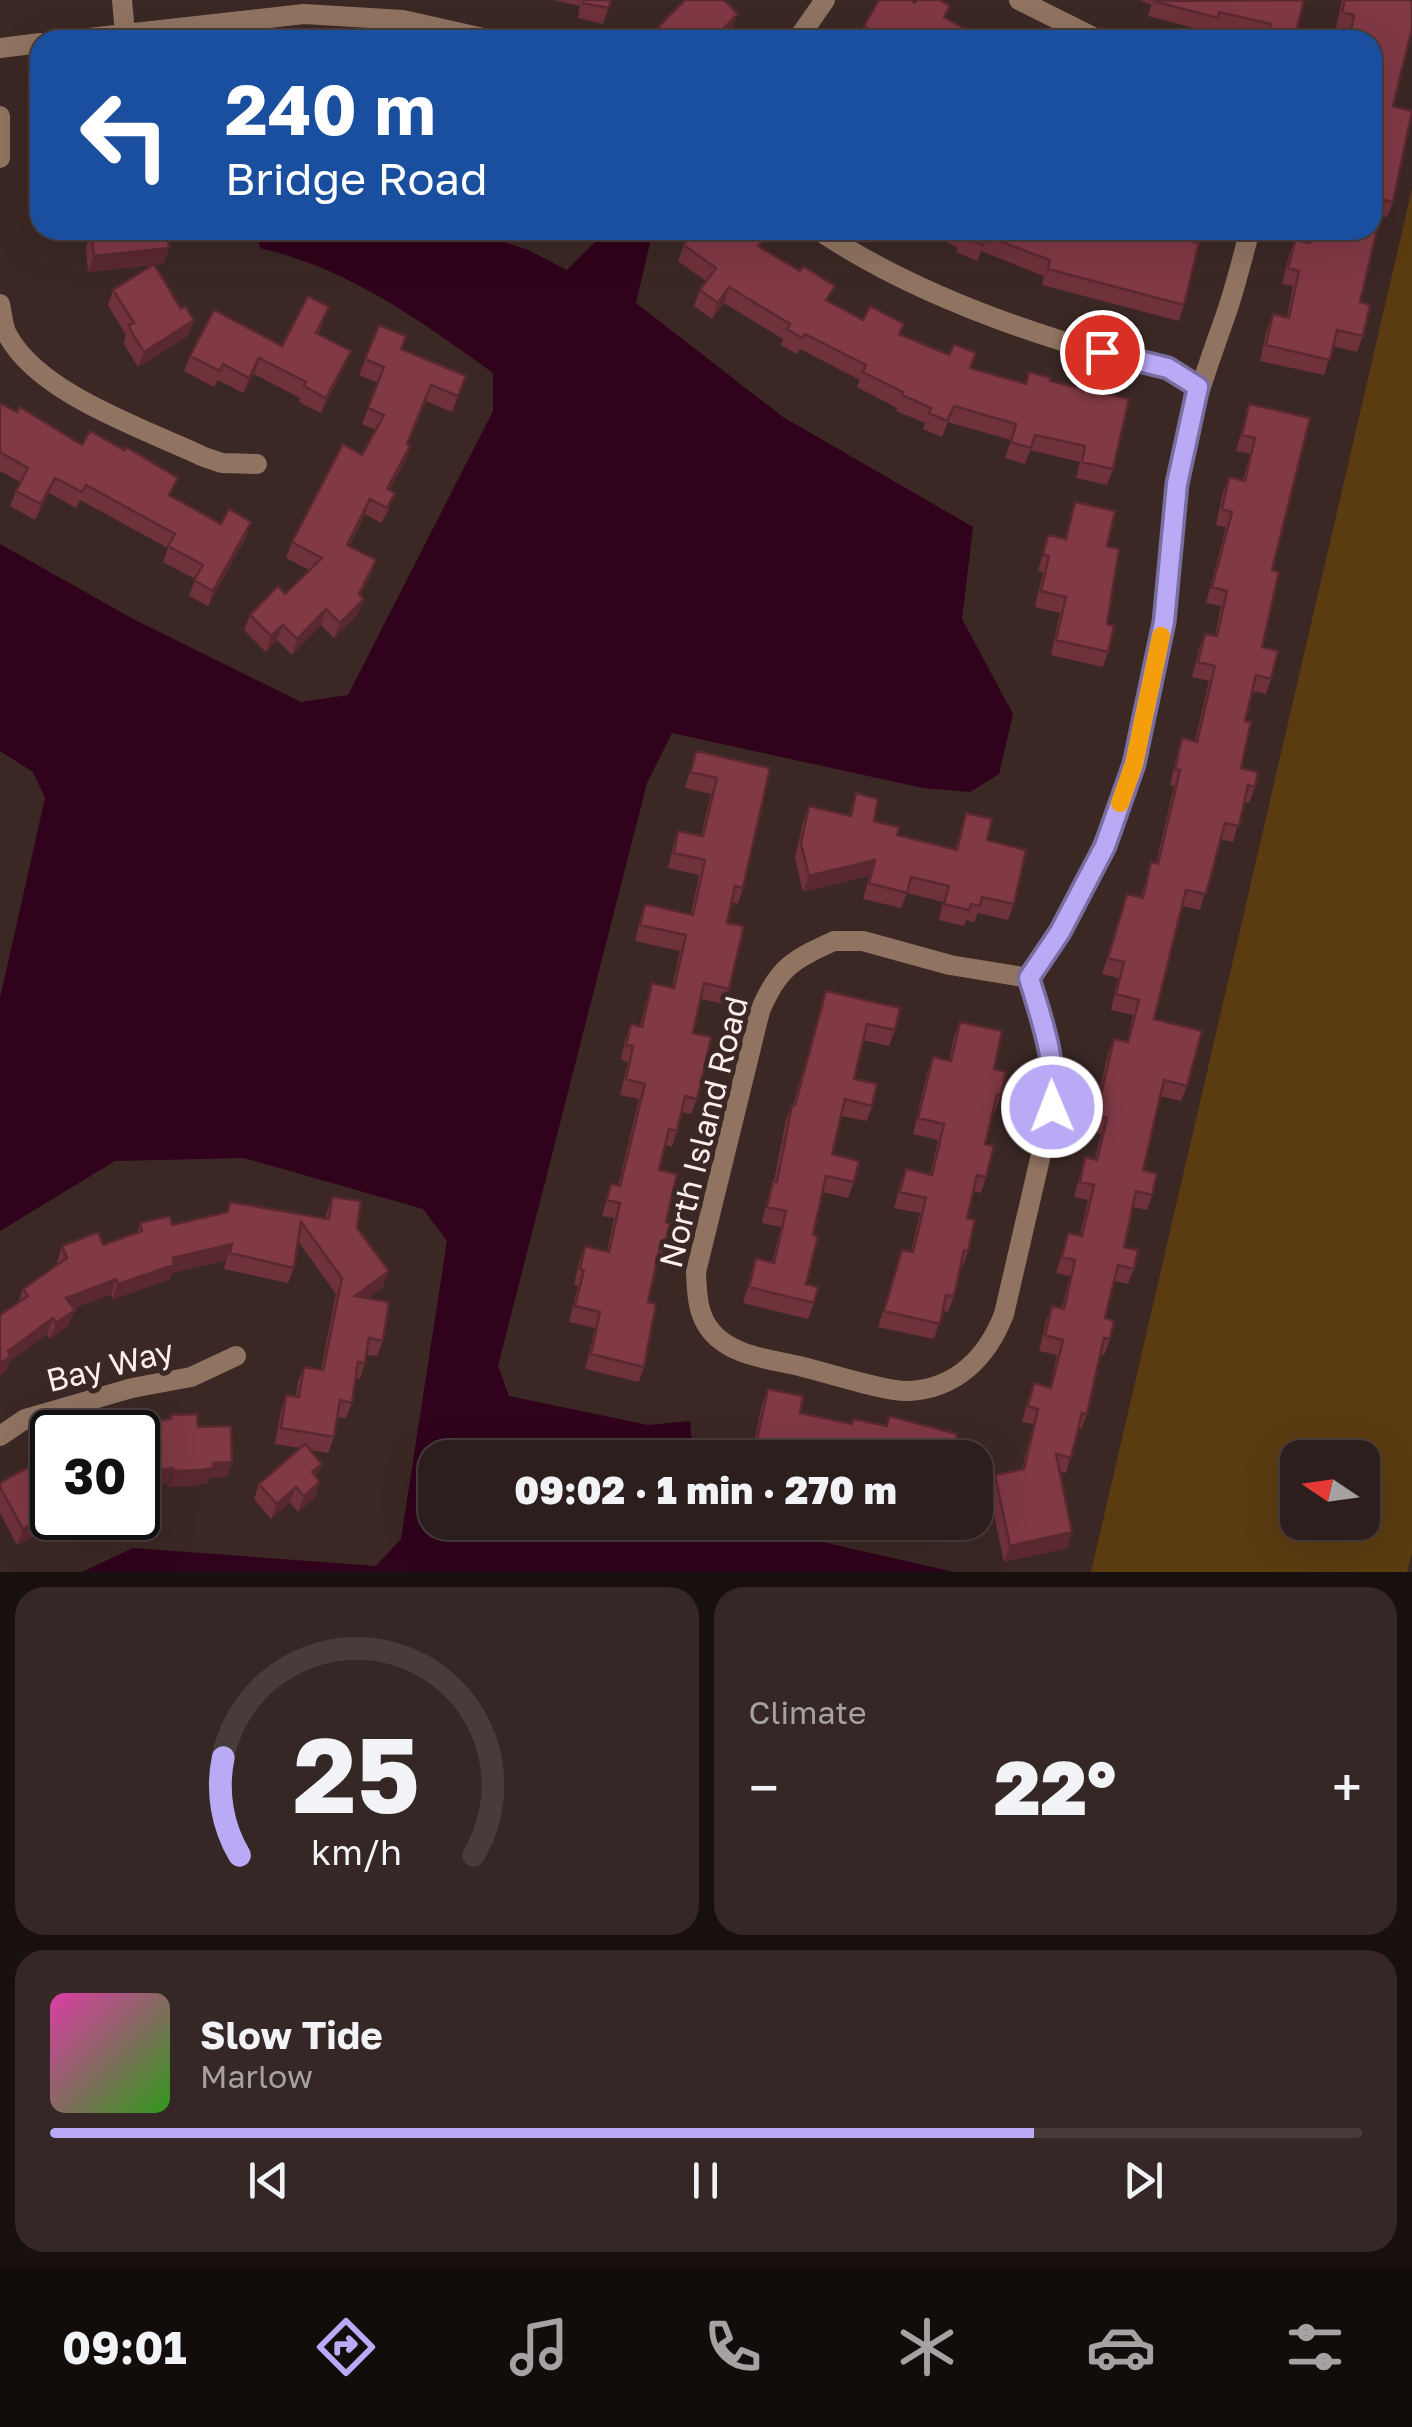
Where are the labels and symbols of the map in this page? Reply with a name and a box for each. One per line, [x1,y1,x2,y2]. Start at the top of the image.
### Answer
pin [1060,310,1145,395]
street label: North Island Road [651,992,755,1271]
position arrow [1000,1055,1104,1159]
street label: Bay Way [42,1331,177,1399]
speed limit sign: 30 [30,1410,160,1540]
north arrow [1280,1440,1380,1540]

